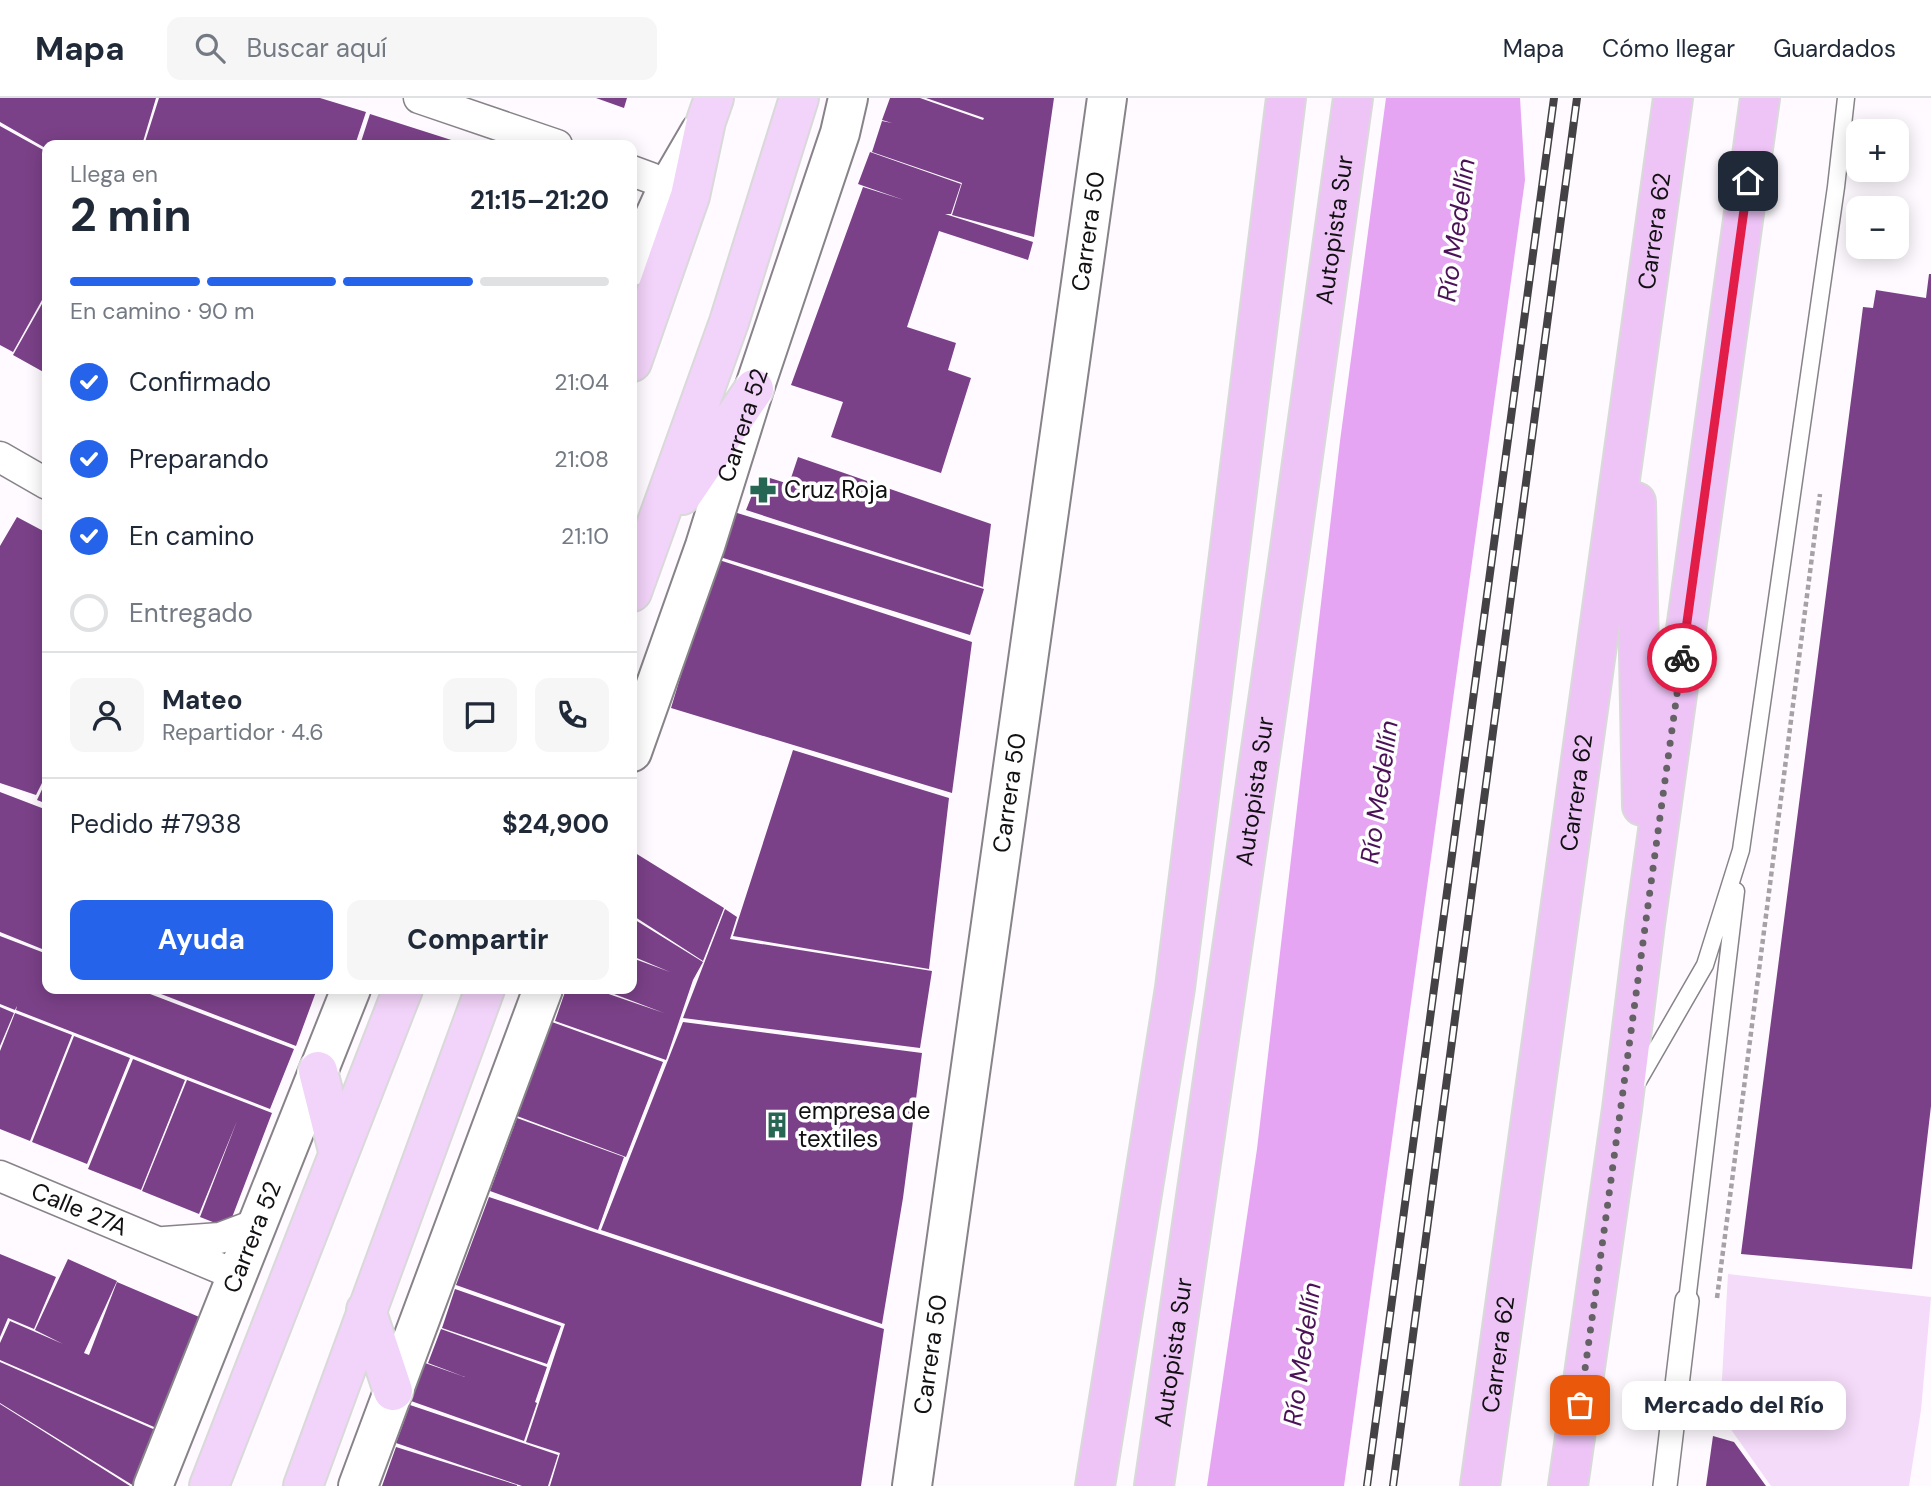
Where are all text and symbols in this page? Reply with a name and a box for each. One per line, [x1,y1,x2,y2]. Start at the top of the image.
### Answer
search box [167,17,657,80]
text: Mapa [35,27,125,70]
icon: search [191,29,229,67]
text: Buscar aquí [247,31,387,65]
text: Mapa [1503,33,1564,64]
text: Cómo llegar [1602,33,1735,64]
text: Guardados [1773,33,1896,64]
map controls [1846,119,1909,259]
button: + [1846,119,1909,182]
pin [1718,151,1778,211]
street label: Autopista Sur [1308,153,1360,307]
water label: Río Medellín [1429,156,1483,304]
text: Llega en [70,159,158,189]
icon: home [1729,162,1767,200]
street label: Carrera 50 [1064,169,1112,293]
street label: Carrera 62 [1631,170,1677,292]
text: 21:15–21:20 [470,183,609,217]
text: 2 min [70,185,192,245]
button: − [1846,196,1909,259]
text: En camino · 90 m [70,296,254,326]
icon: check [70,363,108,401]
street label: Carrera 52 [710,364,775,486]
text: Confirmado [129,365,271,399]
text: 21:04 [554,367,609,397]
icon: check [70,440,108,478]
text: Preparando [129,442,269,476]
text: 21:08 [554,444,609,474]
place label: Cruz Roja [784,474,888,505]
pharmacy icon: Cruz Roja [748,475,778,505]
icon: check [70,517,108,555]
text: En camino [129,519,254,553]
text: 21:10 [561,521,609,551]
text: Entregado [129,596,253,630]
courier [1647,623,1717,693]
icon: bike [1663,639,1701,677]
button: person [70,678,144,752]
button: chat [443,678,517,752]
button: phone [535,678,609,752]
text: Mateo [162,683,243,717]
street label: Autopista Sur [1228,714,1281,868]
text: Repartidor · 4.6 [162,717,324,747]
water label: Río Medellín [1352,718,1406,866]
street label: Carrera 50 [985,731,1033,855]
street label: Carrera 62 [1552,732,1599,853]
text: Pedido #7938 [70,807,241,841]
text: $24,900 [502,807,609,841]
button: Ayuda [70,900,333,980]
button: Compartir [347,900,609,980]
place label: empresa de textiles [798,1095,930,1154]
building icon: empresa de textiles [762,1110,792,1140]
street label: Calle 27A [27,1175,132,1243]
street label: Carrera 52 [216,1176,288,1297]
street label: Autopista Sur [1147,1276,1199,1429]
water label: Río Medellín [1275,1280,1329,1428]
street label: Carrera 50 [906,1292,954,1416]
street label: Carrera 62 [1474,1294,1521,1415]
pin [1550,1375,1610,1435]
callout: Mercado del Río [1622,1380,1846,1430]
icon: bag [1561,1386,1599,1424]
text: Mercado del Río [1644,1390,1824,1420]

